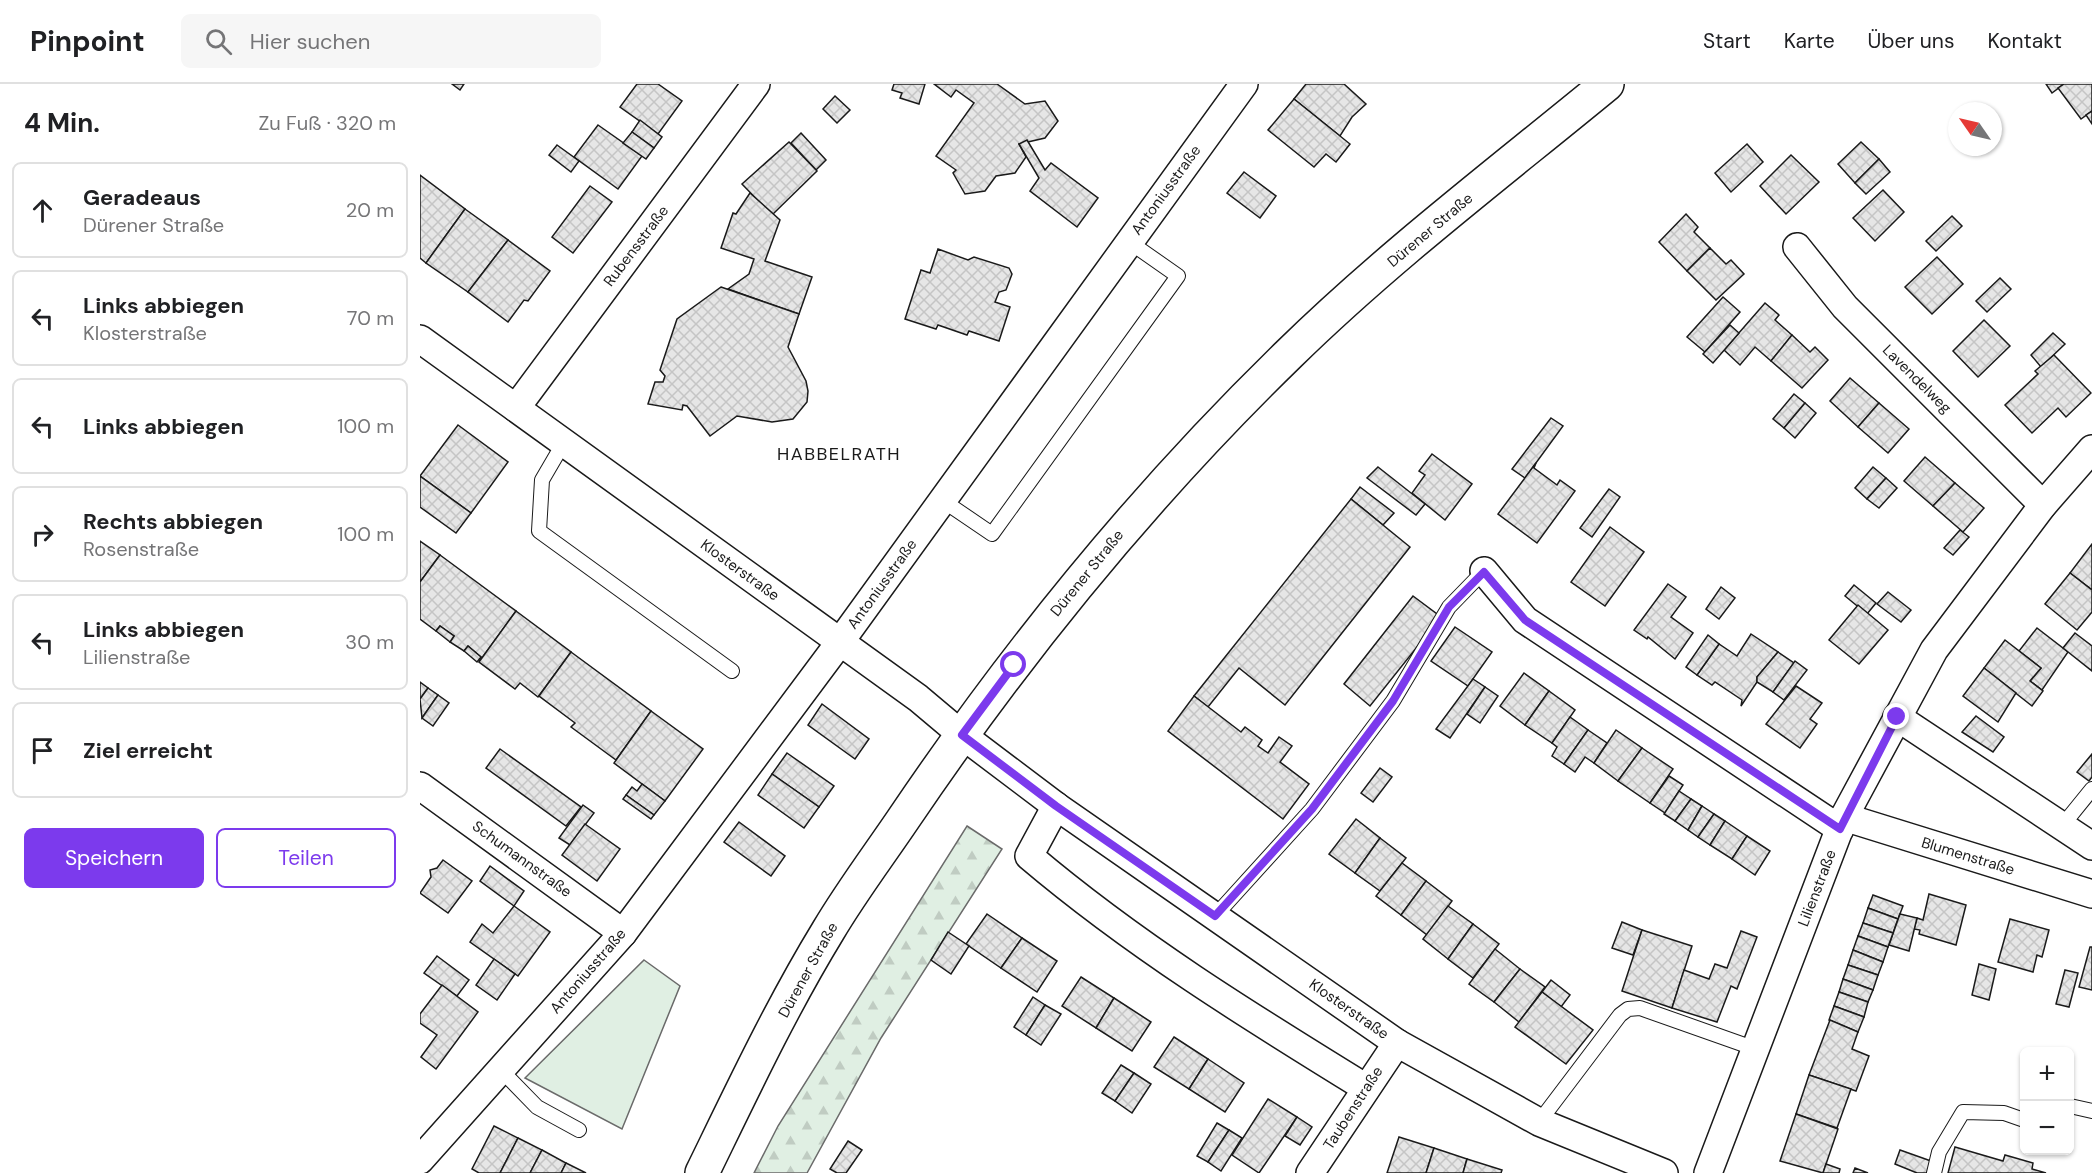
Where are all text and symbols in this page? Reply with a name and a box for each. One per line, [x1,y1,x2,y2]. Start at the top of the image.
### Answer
search box [181,14,601,68]
text: Pinpoint [30,23,145,60]
icon: search [202,25,235,58]
text: Hier suchen [250,27,370,56]
text: Start [1703,27,1751,55]
text: Karte [1784,27,1835,55]
text: Über uns [1868,27,1954,55]
text: Kontakt [1987,27,2062,55]
north arrow [1948,102,2002,156]
text: 4 Min. [24,106,100,140]
text: Zu Fuß · 320 m [259,110,396,136]
street label: Antoniusstraße [1127,141,1205,239]
text: Geradeaus [83,183,201,212]
street label: Dürener Straße [1383,188,1477,272]
icon: ahead [26,194,59,227]
text: 20 m [346,197,394,223]
street label: Rubensstraße [599,201,673,291]
text: Dürener Straße [83,212,224,238]
text: Links abbiegen [83,291,244,320]
icon: left [26,302,59,335]
text: 70 m [347,305,394,331]
text: Klosterstraße [83,320,207,346]
street label: Lavendelweg [1878,340,1956,418]
icon: left [26,410,59,443]
text: Links abbiegen [83,412,244,441]
text: 100 m [337,413,394,439]
district label: HABBELRATH [777,442,901,466]
text: Rechts abbiegen [83,507,263,536]
icon: right [26,518,59,551]
text: 100 m [337,521,394,547]
street label: Dürener Straße [1046,526,1128,620]
street label: Klosterstraße [697,535,783,605]
street label: Antoniusstraße [843,535,921,633]
text: Rosenstraße [83,536,199,562]
text: Links abbiegen [83,615,244,644]
icon: left [26,626,59,659]
text: 30 m [345,629,394,655]
text: Lilienstraße [83,644,190,670]
route start [1000,651,1026,677]
route end [1883,703,1909,729]
icon: arrive [26,734,59,767]
text: Ziel erreicht [83,736,213,765]
street label: Schumannstraße [468,816,576,902]
button: Speichern [24,828,204,888]
button: Teilen [216,828,396,888]
street label: Blumenstraße [1919,832,2017,880]
street label: Lilienstraße [1793,847,1841,929]
street label: Dürener Straße [774,919,842,1021]
street label: Antoniusstraße [546,924,630,1018]
street label: Klosterstraße [1305,974,1393,1044]
map controls [2020,1047,2074,1155]
button: + [2020,1047,2074,1101]
street label: Taubenstraße [1319,1062,1387,1154]
button: − [2020,1101,2074,1155]

